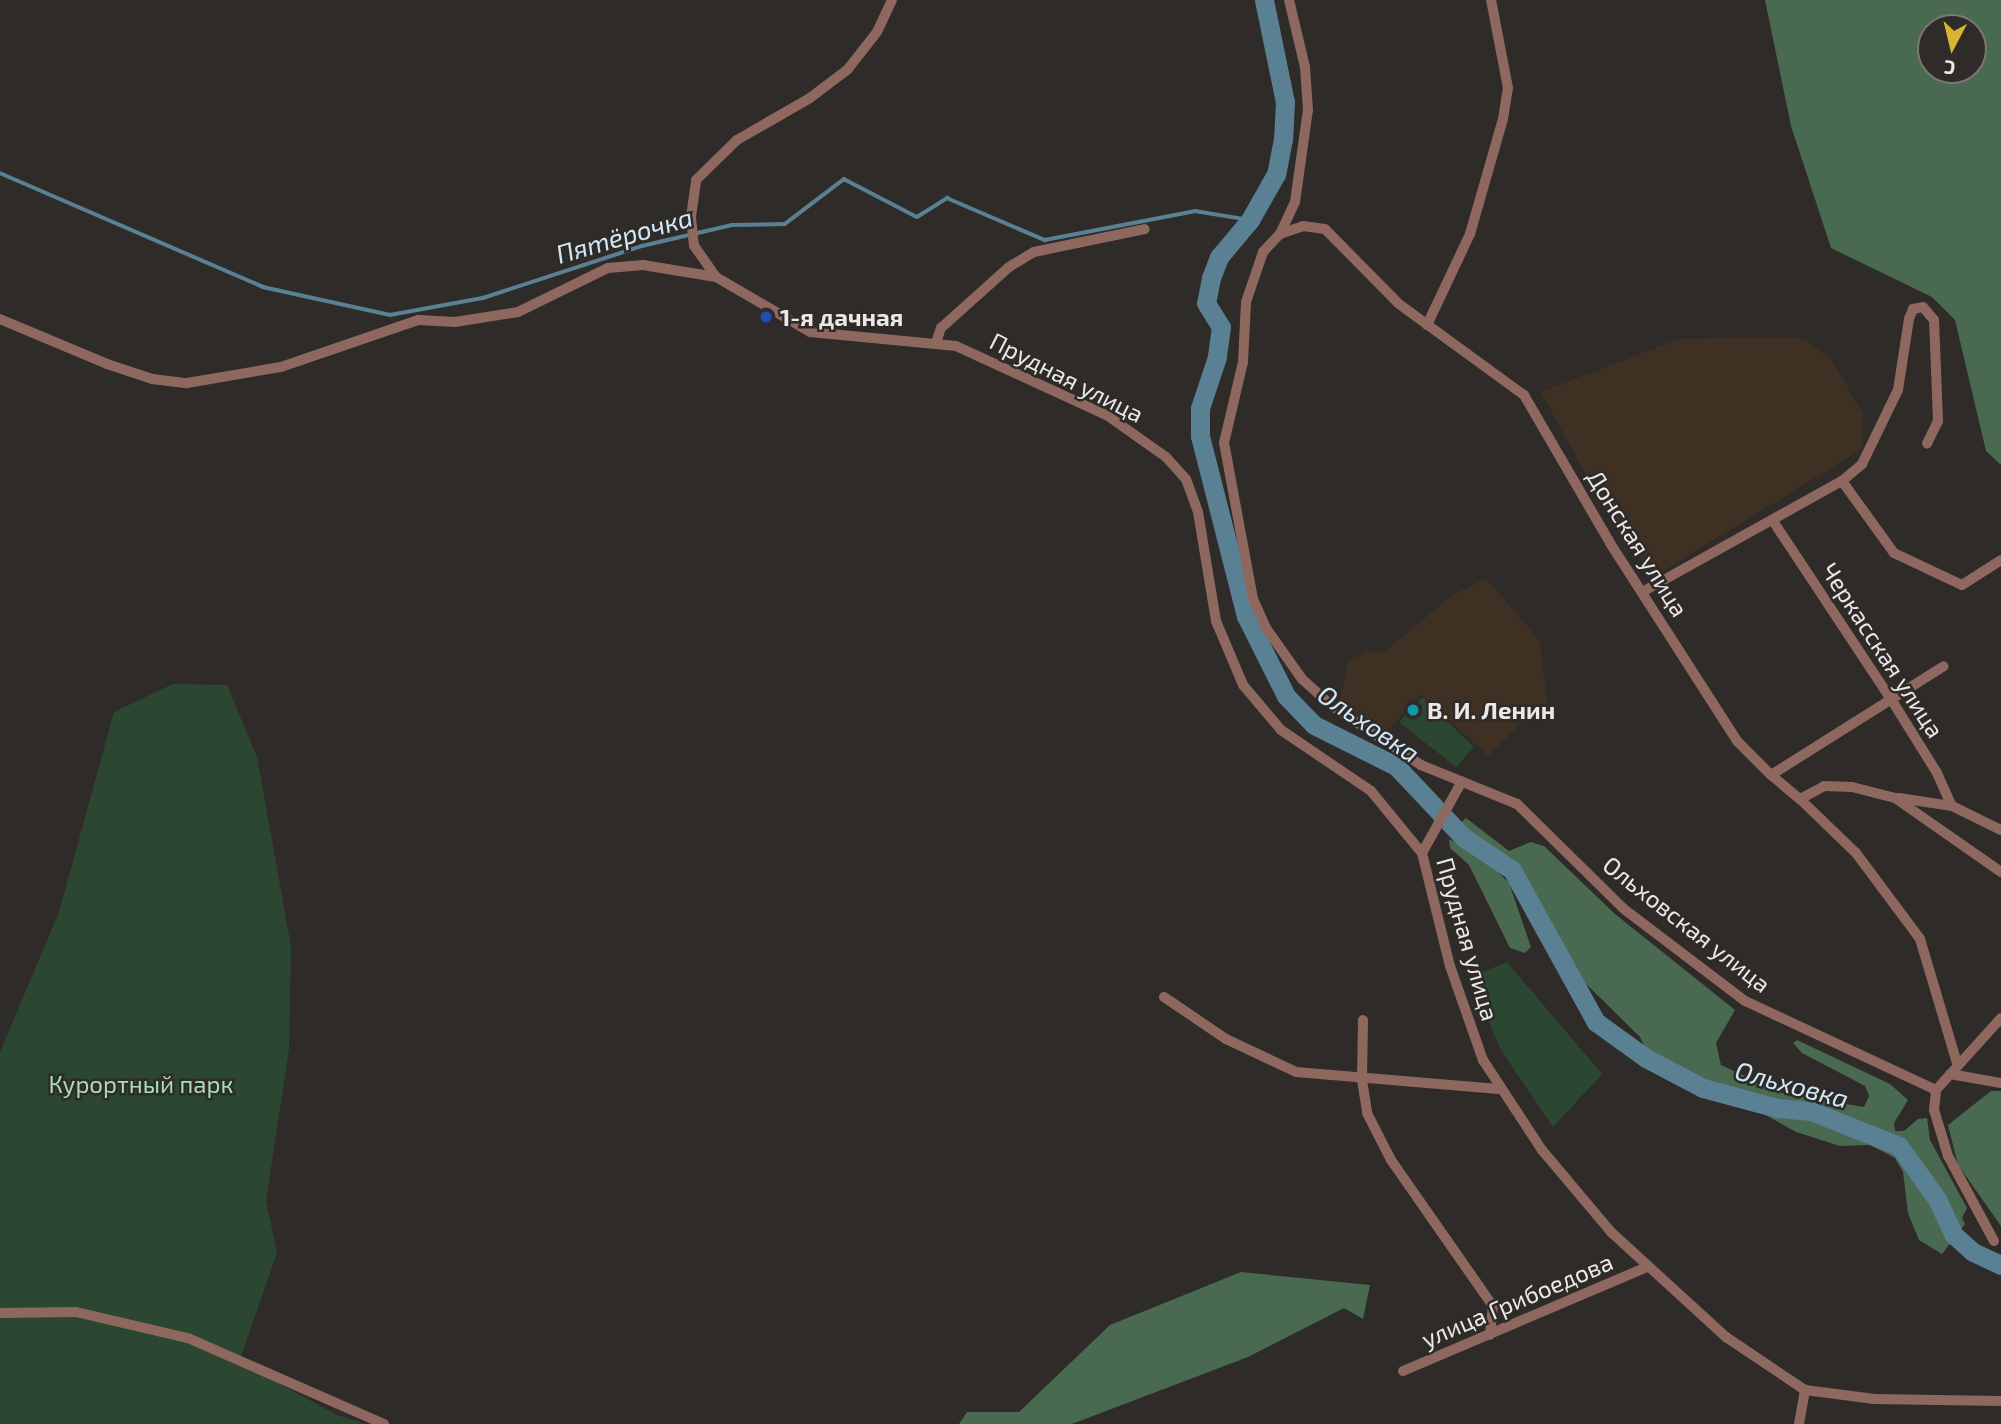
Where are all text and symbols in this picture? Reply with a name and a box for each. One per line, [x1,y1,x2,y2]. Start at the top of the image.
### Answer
north arrow [1917,14,1987,84]
text: С [1943,56,1957,80]
water label: Пятёрочка [552,201,696,269]
place label: 1-я дачная [780,303,903,331]
marker: 1-я дачная [758,309,774,325]
street label: Прудная улица [985,326,1149,428]
street label: Донская улица [1581,464,1695,622]
street label: Черкасская улица [1816,557,1950,743]
water label: Ольховка [1312,678,1426,768]
place label: В. И. Ленин [1427,696,1555,724]
marker: В. И. Ленин [1405,702,1421,718]
street label: Ольховская улица [1598,850,1776,998]
street label: Прудная улица [1431,854,1505,1024]
water label: Ольховка [1732,1054,1852,1114]
park label: Курортный парк [49,1070,233,1098]
street label: улица Грибоедова [1417,1247,1617,1353]

